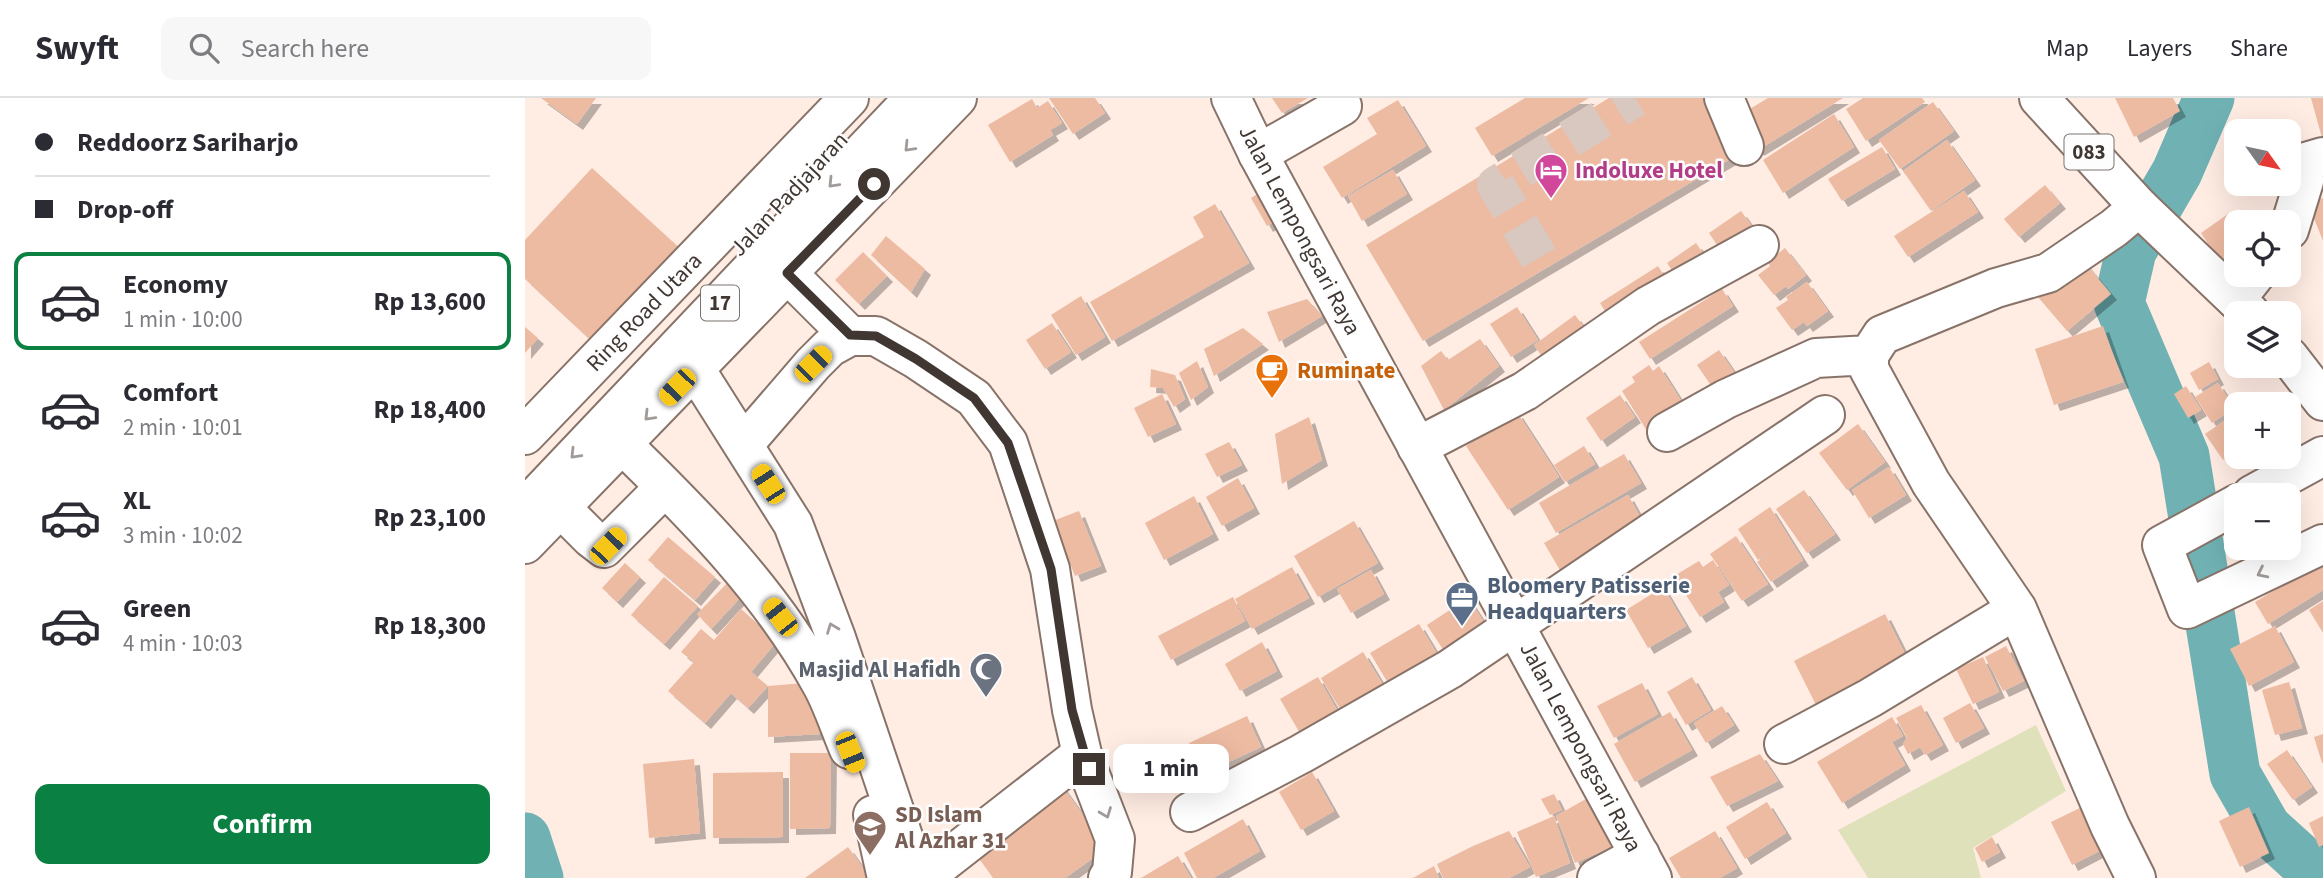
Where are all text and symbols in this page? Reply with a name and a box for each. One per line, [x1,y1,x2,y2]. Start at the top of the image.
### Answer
search box [161,17,651,80]
text: Swyft [35,25,119,72]
icon: search [185,29,223,67]
text: Search here [241,30,369,67]
text: Map [2046,31,2089,66]
text: Layers [2127,31,2192,66]
text: Share [2230,31,2288,66]
street label: Jalan Lempongsari Raya [1231,119,1369,341]
north arrow [2224,119,2301,196]
map controls [2224,119,2301,560]
text: Reddoorz Sariharjo [77,124,298,161]
street label: Jalan Padjajaran [722,124,856,264]
road number: 083 [2065,134,2113,170]
one-way arrow [905,139,918,152]
hotel icon: Indoluxe Hotel [1532,151,1570,200]
place label: Indoluxe Hotel [1575,154,1723,187]
route start [858,168,890,200]
one-way arrow [829,175,842,188]
text: Drop-off [77,191,173,228]
button: locate [2224,210,2301,287]
street label: Ring Road Utara [579,245,709,379]
text: Economy [123,266,228,303]
icon: car [39,270,102,333]
text: Rp 13,600 [374,283,486,320]
road number: 17 [701,286,739,320]
button: layers [2224,301,2301,378]
text: 1 min · 10:00 [123,303,243,336]
car [791,342,836,386]
cafe icon: Ruminate [1253,351,1291,400]
place label: Ruminate [1297,354,1395,387]
car [655,365,700,409]
text: Comfort [123,374,218,411]
icon: car [39,378,102,441]
text: Rp 18,400 [374,391,486,428]
button: + [2224,392,2301,469]
one-way arrow [644,408,657,421]
text: 2 min · 10:01 [123,411,243,444]
one-way arrow [571,446,584,459]
car [748,461,789,507]
text: XL [123,482,151,519]
button: − [2224,483,2301,560]
icon: car [39,486,102,549]
text: Rp 23,100 [374,499,486,536]
text: 3 min · 10:02 [123,519,243,552]
car [586,524,631,568]
one-way arrow [2257,565,2269,579]
place label: Bloomery Patisserie Headquarters [1487,569,1690,628]
office icon: Bloomery Patisserie Headquarters [1443,579,1481,628]
text: Green [123,590,191,627]
icon: car [39,594,102,657]
car [759,594,802,640]
text: Rp 18,300 [374,607,486,644]
one-way arrow [827,622,841,634]
text: 4 min · 10:03 [123,627,243,660]
street label: Jalan Lempongsari Raya [1512,636,1650,858]
mosque icon: Masjid Al Hafidh [967,650,1005,699]
place label: Masjid Al Hafidh [798,653,961,686]
car [833,729,868,775]
callout: 1 min [1113,744,1229,794]
text: 1 min [1143,752,1199,785]
route end [1073,753,1105,785]
button: Confirm [35,784,490,864]
place label: SD Islam Al Azhar 31 [894,798,1006,857]
one-way arrow [1097,807,1111,819]
school or university icon: SD Islam Al Azhar 31 [851,808,889,857]

